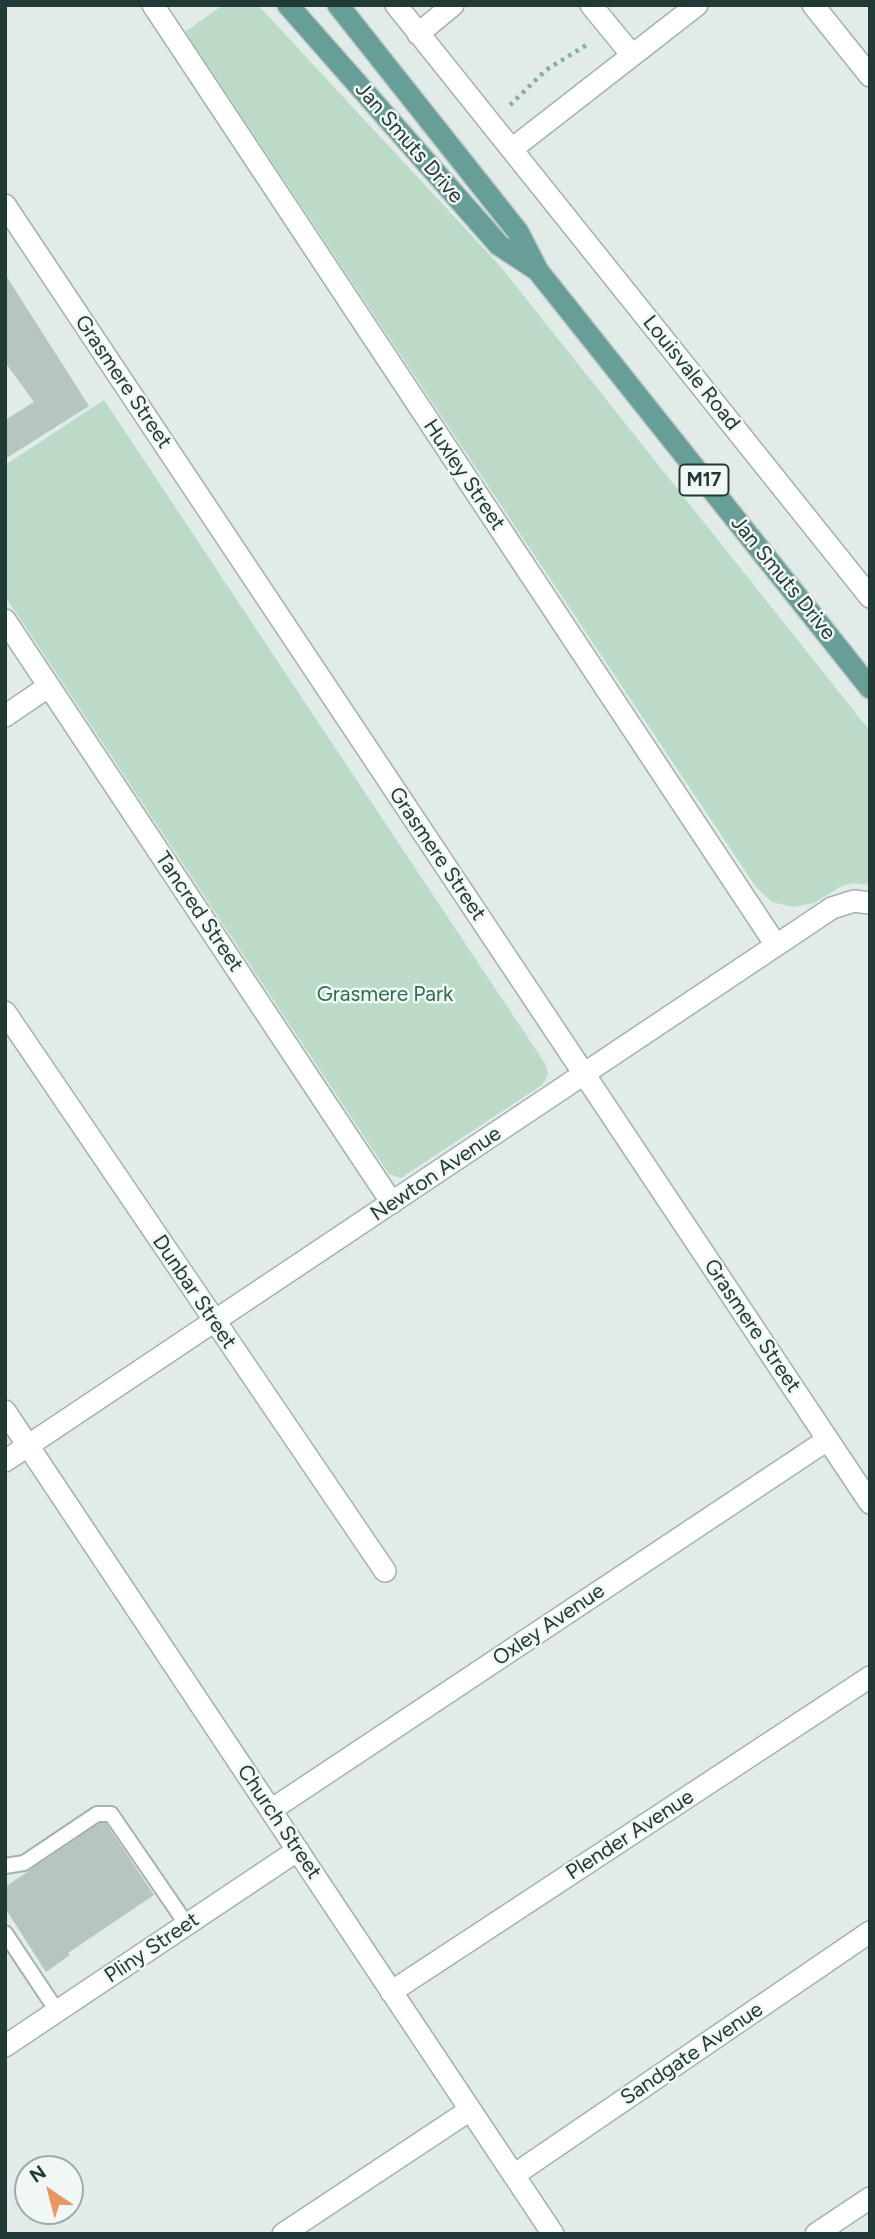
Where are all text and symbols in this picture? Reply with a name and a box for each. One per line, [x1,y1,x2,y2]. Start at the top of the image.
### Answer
street label: Jan Smuts Drive [350,77,468,209]
street label: Louisvale Road [637,310,745,436]
street label: Grasmere Street [69,311,177,453]
street label: Huxley Street [418,415,510,535]
road number: M17 [680,464,728,495]
street label: Jan Smuts Drive [725,511,841,645]
street label: Grasmere Street [383,783,491,925]
street label: Tancred Street [150,847,248,977]
park label: Grasmere Park [317,982,453,1008]
street label: Newton Avenue [366,1121,506,1227]
street label: Dunbar Street [147,1230,241,1354]
street label: Grasmere Street [698,1255,806,1397]
street label: Oxley Avenue [488,1578,610,1672]
street label: Church Street [231,1760,327,1884]
street label: Plender Avenue [561,1784,699,1886]
street label: Pliny Street [100,1907,204,1989]
street label: Sandgate Avenue [616,1997,768,2111]
north arrow [14,2155,84,2225]
text: N [25,2160,50,2188]

